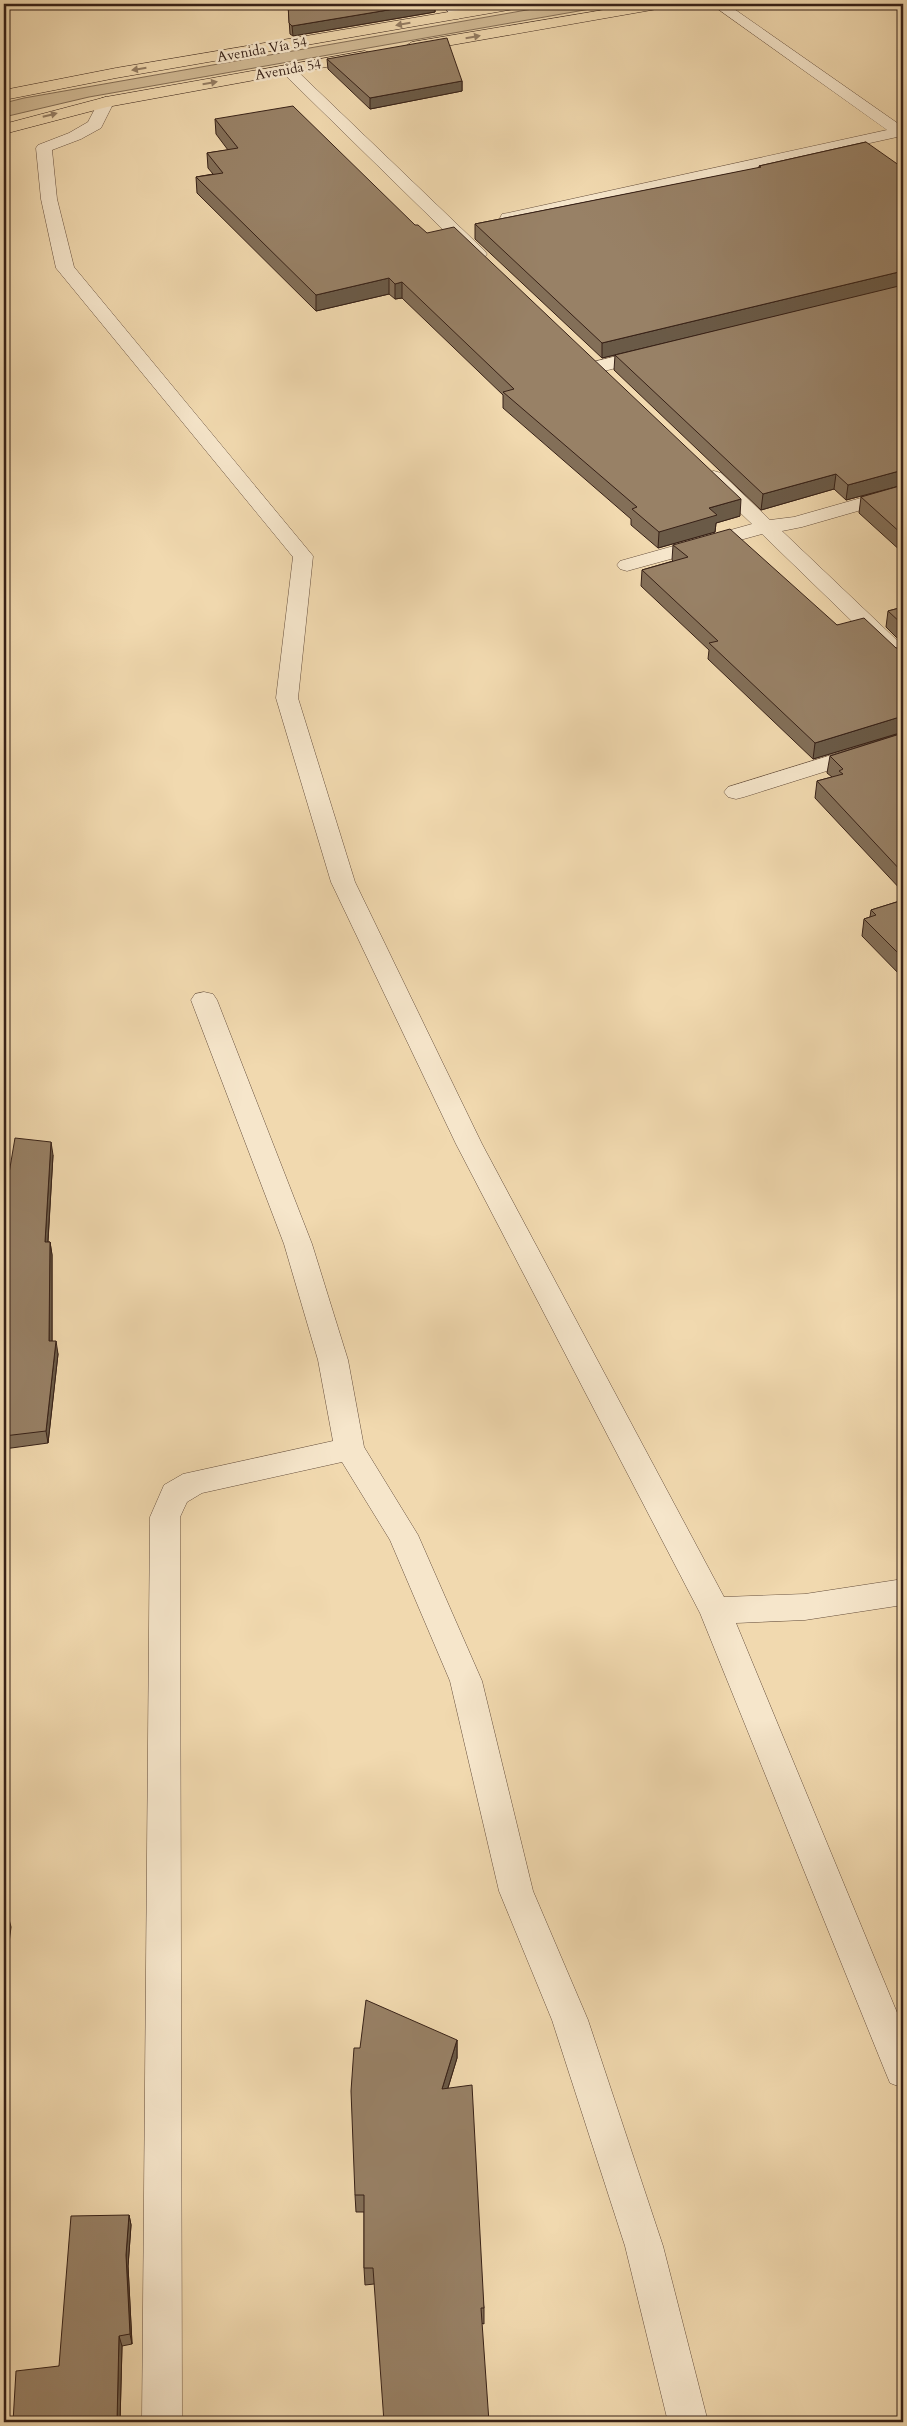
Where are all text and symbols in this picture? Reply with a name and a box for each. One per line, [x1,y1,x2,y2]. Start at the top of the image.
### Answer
one-way arrow [394,21,410,29]
street label: Avenida Vía 54 [216,32,309,67]
one-way arrow [466,32,482,40]
street label: Avenida 54 [253,54,323,85]
one-way arrow [131,66,147,74]
one-way arrow [202,79,218,87]
one-way arrow [43,111,58,119]

